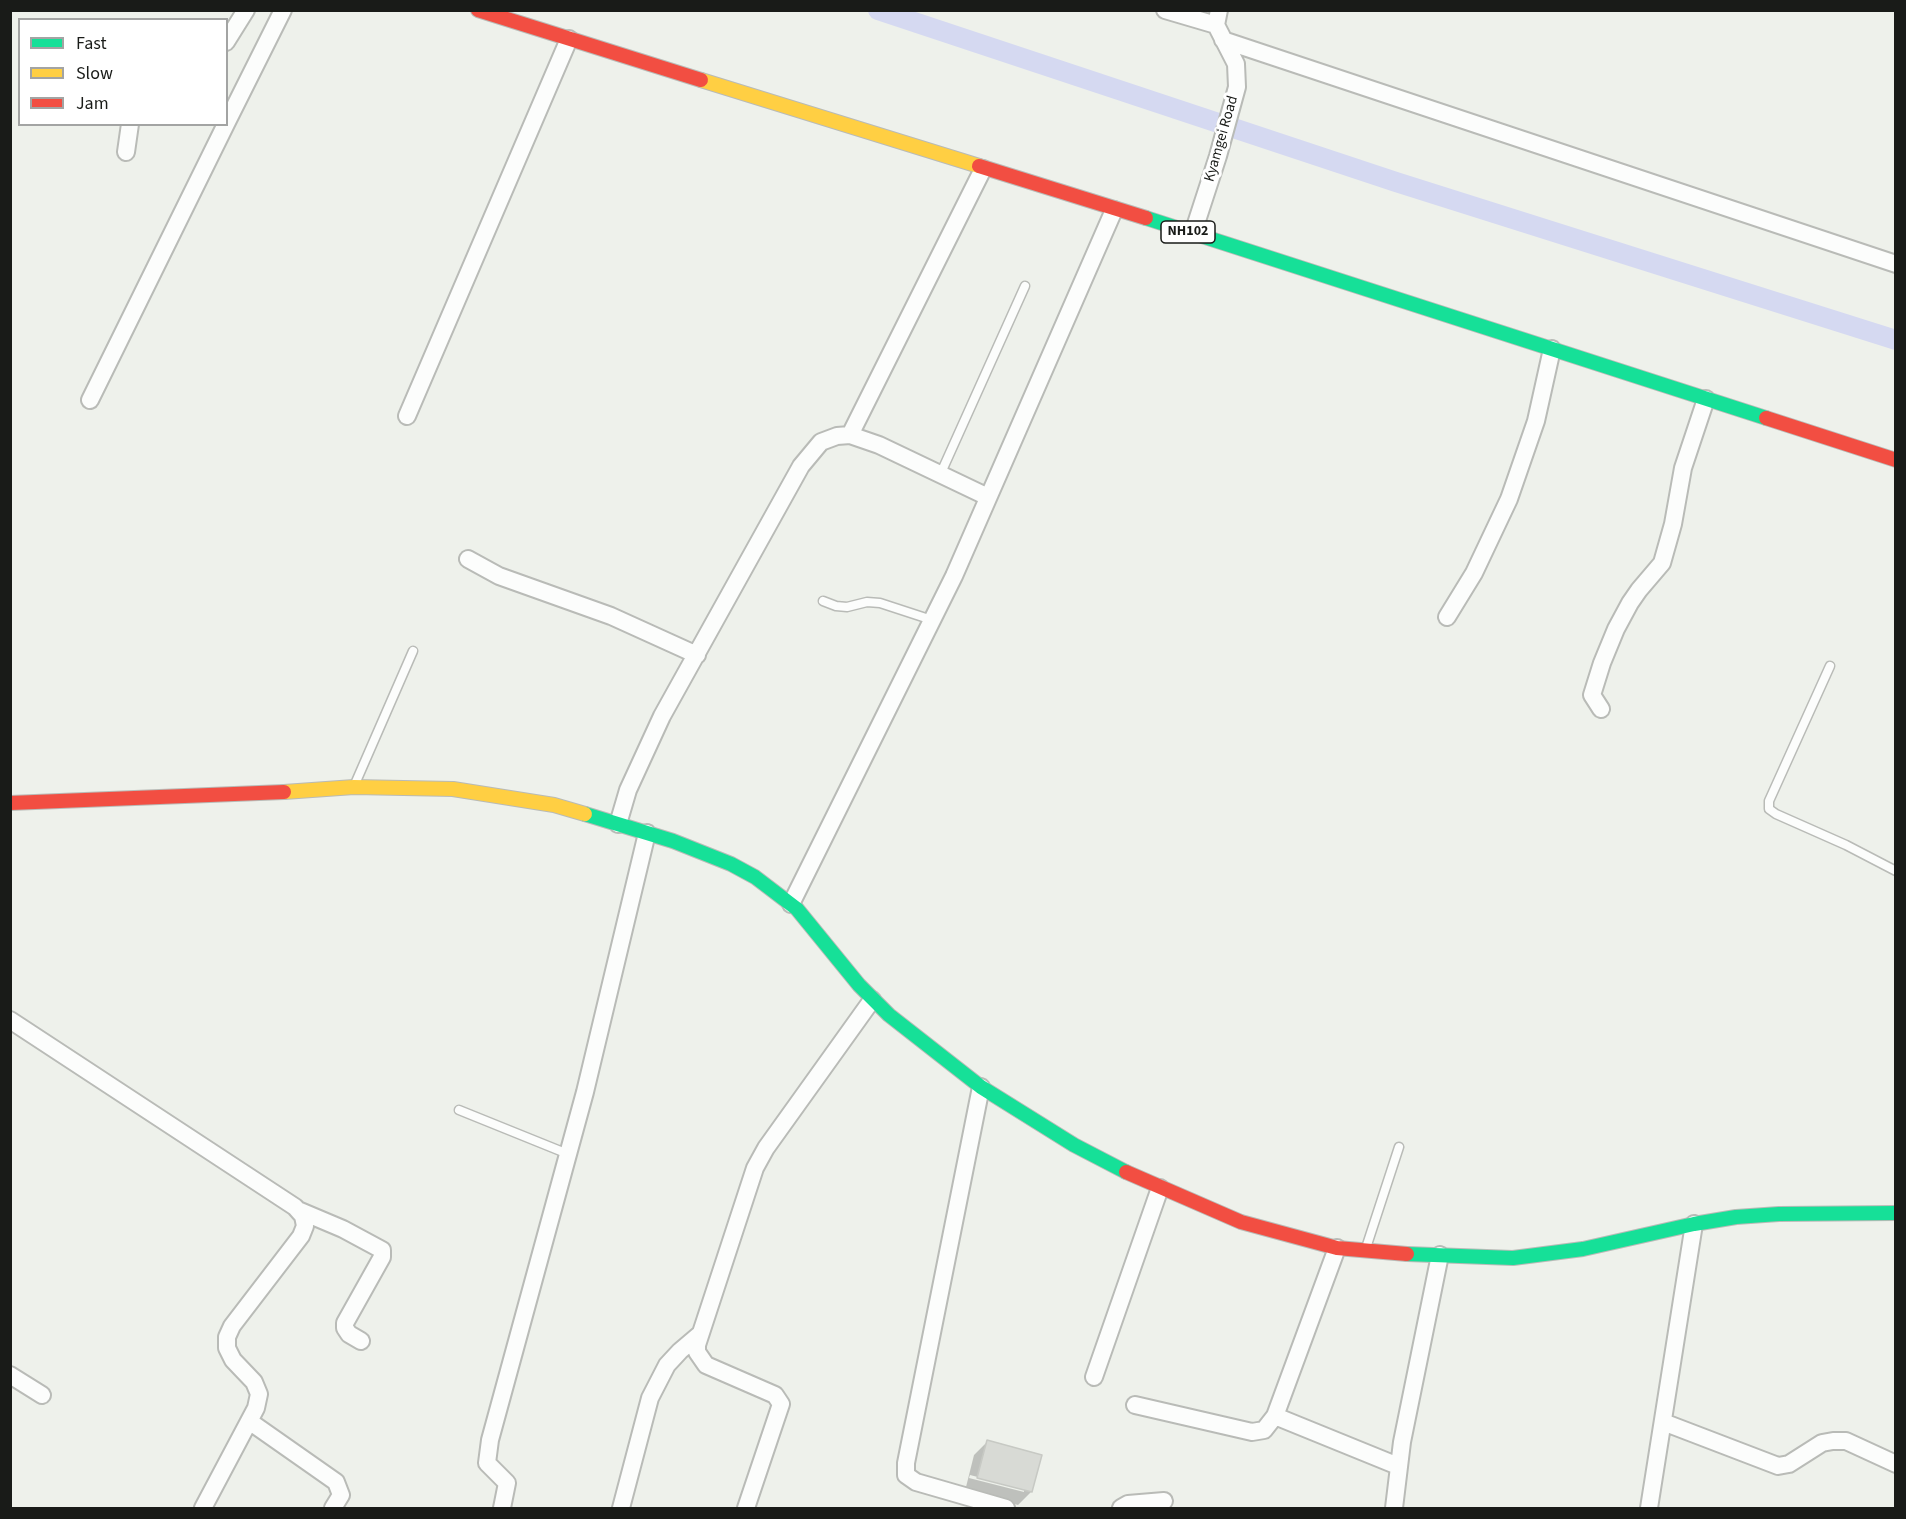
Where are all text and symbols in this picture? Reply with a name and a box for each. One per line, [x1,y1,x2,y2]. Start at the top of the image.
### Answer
legend [18,18,228,126]
text: Fast [76,31,107,56]
text: Slow [76,61,113,86]
text: Jam [76,91,109,116]
street label: Kyamgei Road [1201,94,1243,184]
road number: NH102 [1161,221,1215,243]

